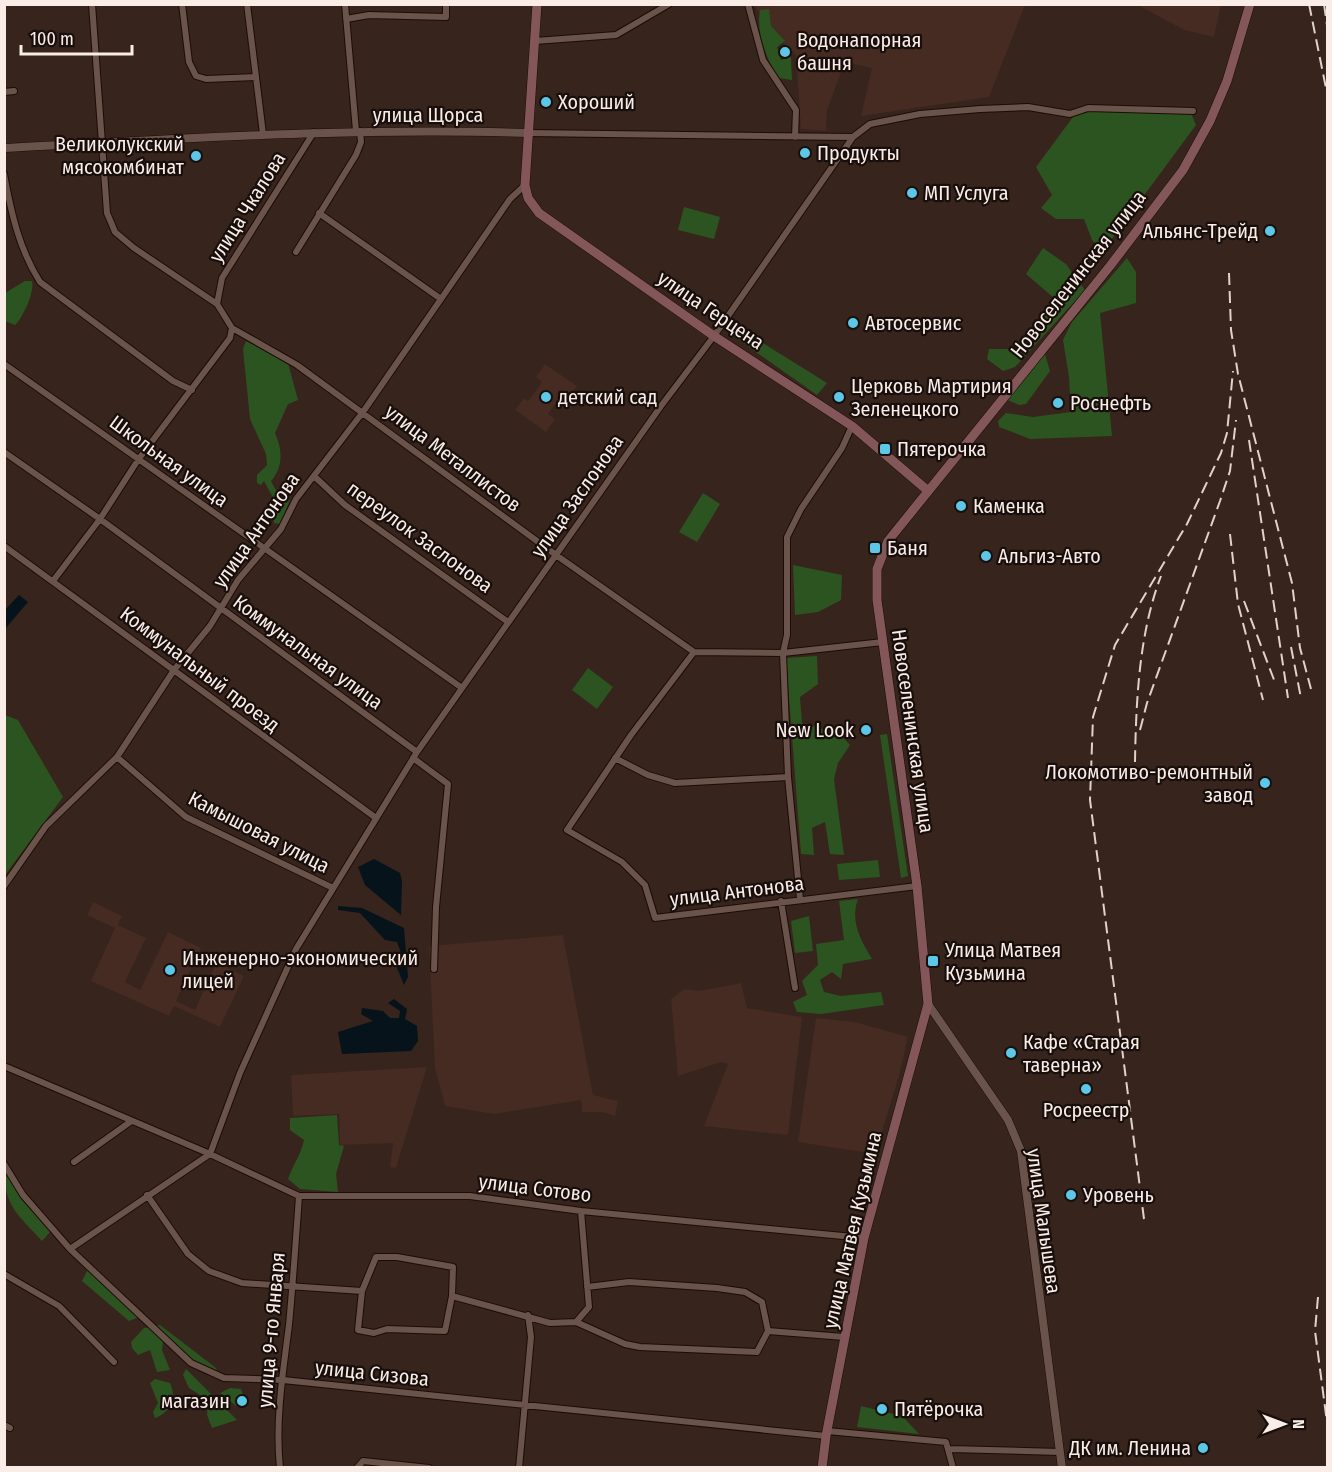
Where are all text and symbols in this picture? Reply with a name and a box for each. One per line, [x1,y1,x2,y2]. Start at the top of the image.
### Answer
scale bar [21,18,132,56]
text: 100 m [30,28,74,50]
place label: Водонапорная башня [797,28,921,75]
marker: Водонапорная башня [778,45,792,59]
place label: Хороший [558,90,635,114]
marker: Хороший [539,95,553,109]
street label: улица Щорса [373,103,483,127]
place label: Великолукский мясокомбинат [55,132,185,179]
place label: Продукты [817,141,900,165]
marker: Продукты [798,146,812,160]
street label: улица Чкалова [204,148,290,266]
marker: Великолукский мясокомбинат [189,149,203,163]
place label: МП Услуга [924,181,1008,205]
marker: МП Услуга [905,186,919,200]
street label: Новоселенинская улица [1005,186,1151,362]
place label: Альянс-Трейд [1143,219,1258,243]
marker: Альянс-Трейд [1263,224,1277,238]
street label: улица Герцена [653,266,769,354]
place label: Автосервис [865,311,962,335]
marker: Автосервис [846,316,860,330]
place label: Церковь Мартирия Зеленецкого [851,374,1012,421]
place label: детский сад [558,385,657,409]
marker: детский сад [539,390,553,404]
marker: Церковь Мартирия Зеленецкого [832,390,846,404]
place label: Роснефть [1070,391,1151,415]
marker: Роснефть [1051,396,1065,410]
street label: улица Металлистов [380,399,526,517]
street label: Школьная улица [105,410,233,512]
street label: улица Заслонова [526,430,628,562]
place label: Пятерочка [897,437,986,461]
marker: Пятерочка [878,442,892,456]
street label: улица Антонова [207,468,305,592]
street label: переулок Заслонова [343,476,497,598]
place label: Каменка [973,494,1045,518]
marker: Каменка [954,499,968,513]
place label: Баня [887,536,928,560]
marker: Баня [868,541,882,555]
place label: Альгиз-Авто [998,544,1101,568]
marker: Альгиз-Авто [979,549,993,563]
street label: Коммунальная улица [228,590,388,714]
street label: Коммунальный проезд [116,601,284,737]
street label: Новоселенинская улица [887,628,939,834]
place label: New Look [775,718,855,742]
marker: New Look [859,723,873,737]
place label: Локомотиво-ремонтный завод [1045,760,1253,807]
marker: Локомотиво-ремонтный завод [1258,776,1272,790]
street label: Камышовая улица [184,786,334,878]
street label: улица Антонова [669,871,805,911]
place label: Улица Матвея Кузьмина [944,938,1061,985]
place label: Инженерно-экономический лицей [182,946,418,993]
marker: Улица Матвея Кузьмина [926,954,940,968]
marker: Инженерно-экономический лицей [163,963,177,977]
place label: Кафе «Старая таверна» [1023,1030,1140,1077]
marker: Кафе «Старая таверна» [1004,1046,1018,1060]
marker: Росреестр [1079,1082,1093,1096]
place label: Росреестр [1043,1098,1129,1122]
street label: улица Матвея Кузьмина [818,1129,886,1331]
street label: улица Малышева [1022,1147,1066,1295]
street label: улица Сотово [477,1169,593,1207]
place label: Уровень [1082,1183,1154,1207]
marker: Уровень [1064,1188,1078,1202]
street label: улица 9-го Января [252,1251,290,1409]
street label: улица Сизова [314,1355,430,1391]
place label: магазин [161,1389,230,1413]
marker: магазин [235,1394,249,1408]
north arrow [1254,1394,1314,1454]
place label: Пятёрочка [894,1397,983,1421]
marker: Пятёрочка [875,1402,889,1416]
text: N [1289,1419,1308,1429]
place label: ДК им. Ленина [1068,1436,1191,1460]
marker: ДК им. Ленина [1196,1441,1210,1455]

